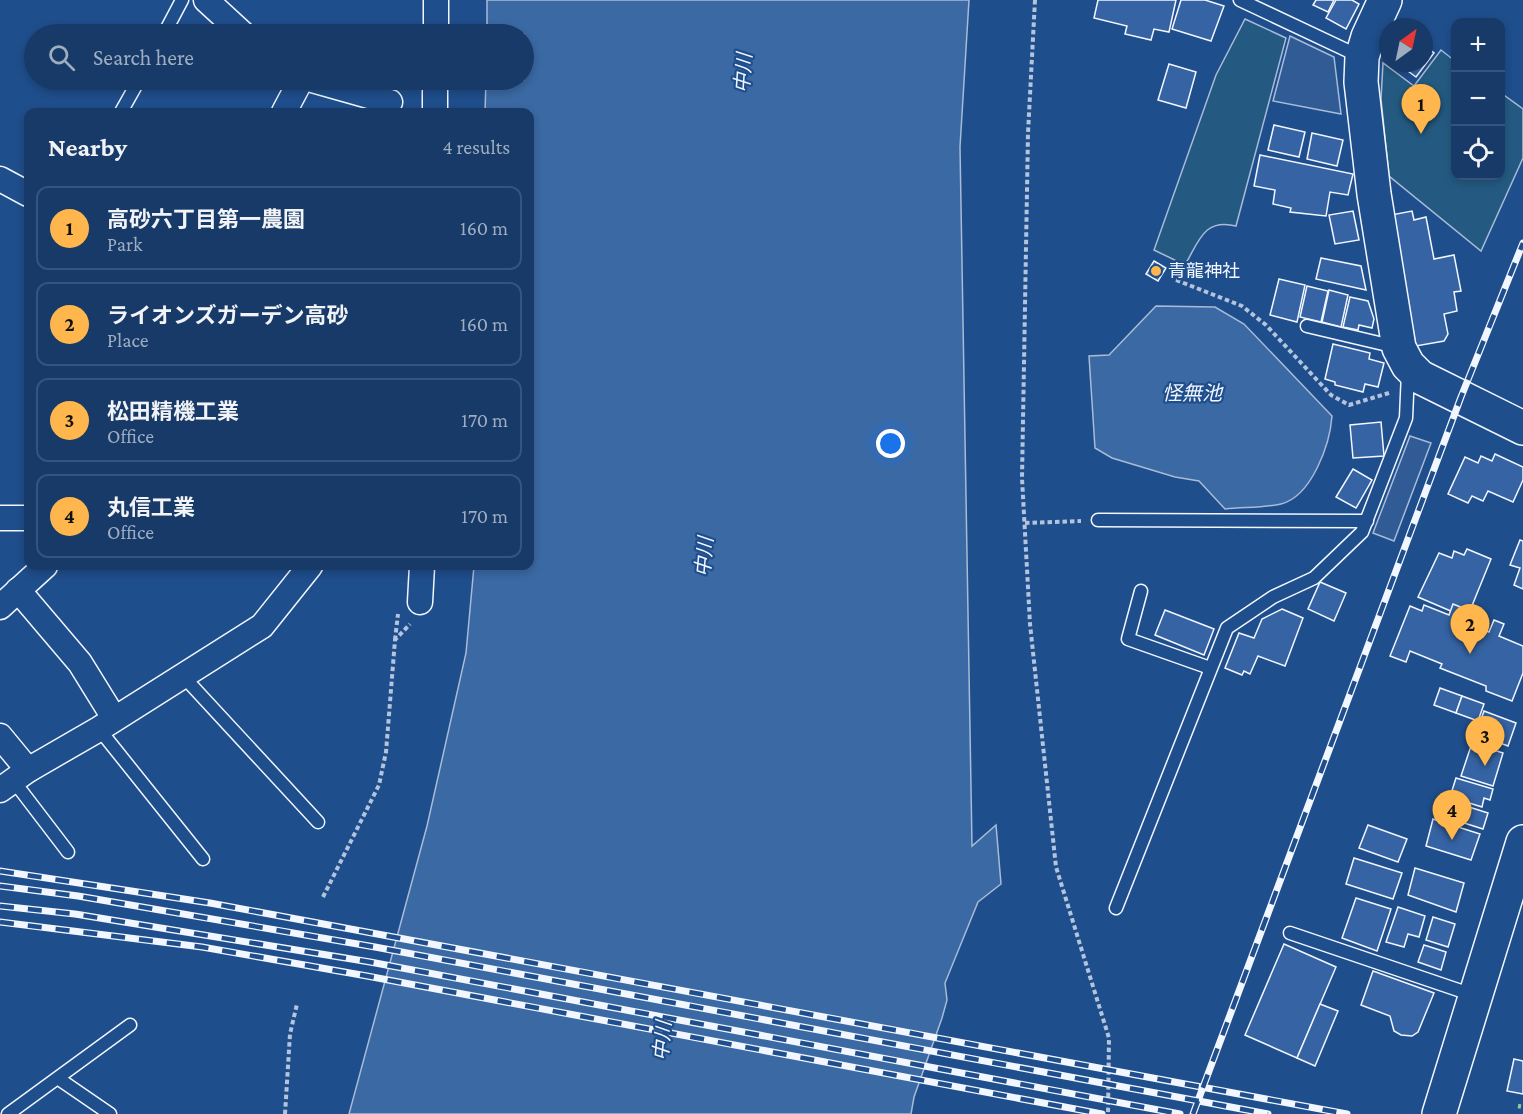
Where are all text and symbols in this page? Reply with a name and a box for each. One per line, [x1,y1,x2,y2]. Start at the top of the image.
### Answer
north arrow [1379,18,1433,72]
map controls [1451,18,1505,180]
button: + [1451,18,1505,72]
search box [24,24,534,90]
icon: search [45,41,78,74]
text: Search here [93,45,194,70]
water label: 中川 [731,50,756,94]
button: − [1451,72,1505,126]
pin: 1 [1402,84,1440,134]
button: locate [1451,126,1505,180]
text: Nearby [48,133,127,162]
text: 4 results [443,136,510,158]
text: 高砂六丁目第一農園 [107,207,305,232]
text: 1 [66,217,73,239]
text: 160 m [460,217,508,239]
text: Park [107,233,143,255]
place label: 青龍神社 [1168,261,1240,281]
marker: 青龍神社 [1149,264,1163,278]
text: ライオンズガーデン高砂 [107,303,349,328]
text: 2 [64,313,75,335]
text: 160 m [460,313,508,335]
text: Place [107,329,149,351]
water label: 怪無池 [1162,382,1224,404]
text: 松田精機工業 [107,399,239,424]
text: 3 [65,409,74,431]
text: 170 m [461,409,508,431]
text: Office [107,425,154,447]
your location [876,429,905,458]
text: 丸信工業 [107,495,195,520]
text: 4 [64,505,75,527]
text: 170 m [461,505,508,527]
text: Office [107,521,154,543]
water label: 中川 [691,534,717,578]
pin: 2 [1450,604,1490,654]
pin: 3 [1466,716,1504,766]
pin: 4 [1432,790,1472,840]
water label: 中川 [649,1018,675,1062]

